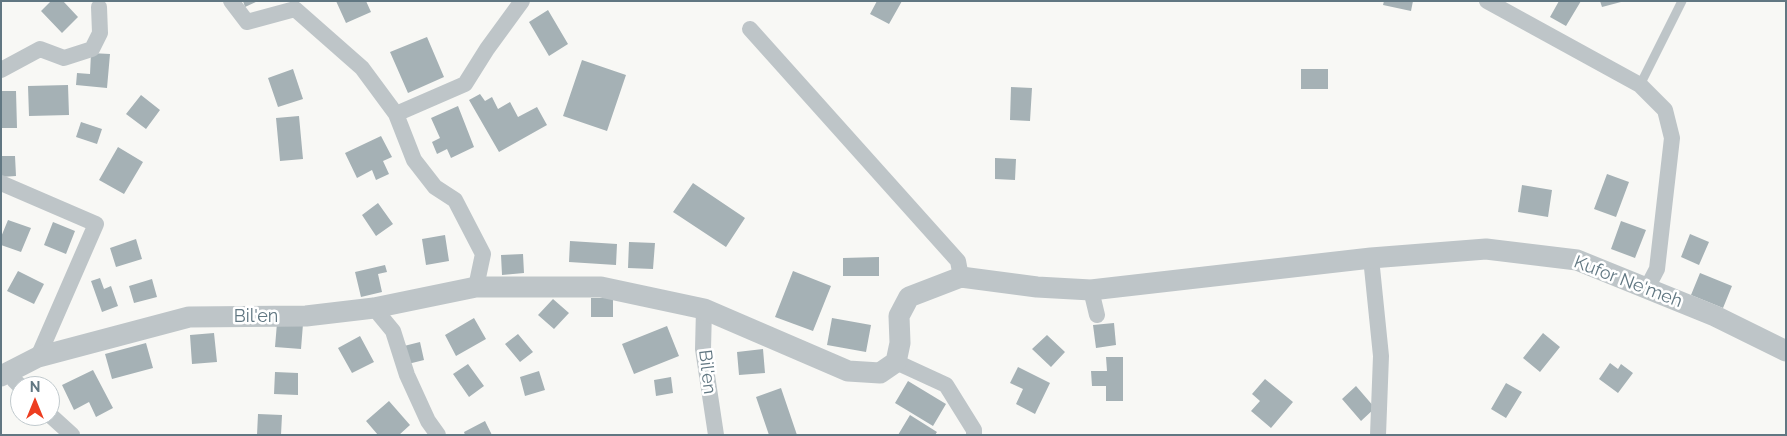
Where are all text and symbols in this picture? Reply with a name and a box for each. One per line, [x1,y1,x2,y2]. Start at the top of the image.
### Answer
street label: Kufor Ne'meh [1571,251,1685,313]
street label: Bil'en [234,306,278,328]
street label: Bil'en [694,349,720,395]
north arrow [10,376,60,426]
text: N [30,379,40,395]

